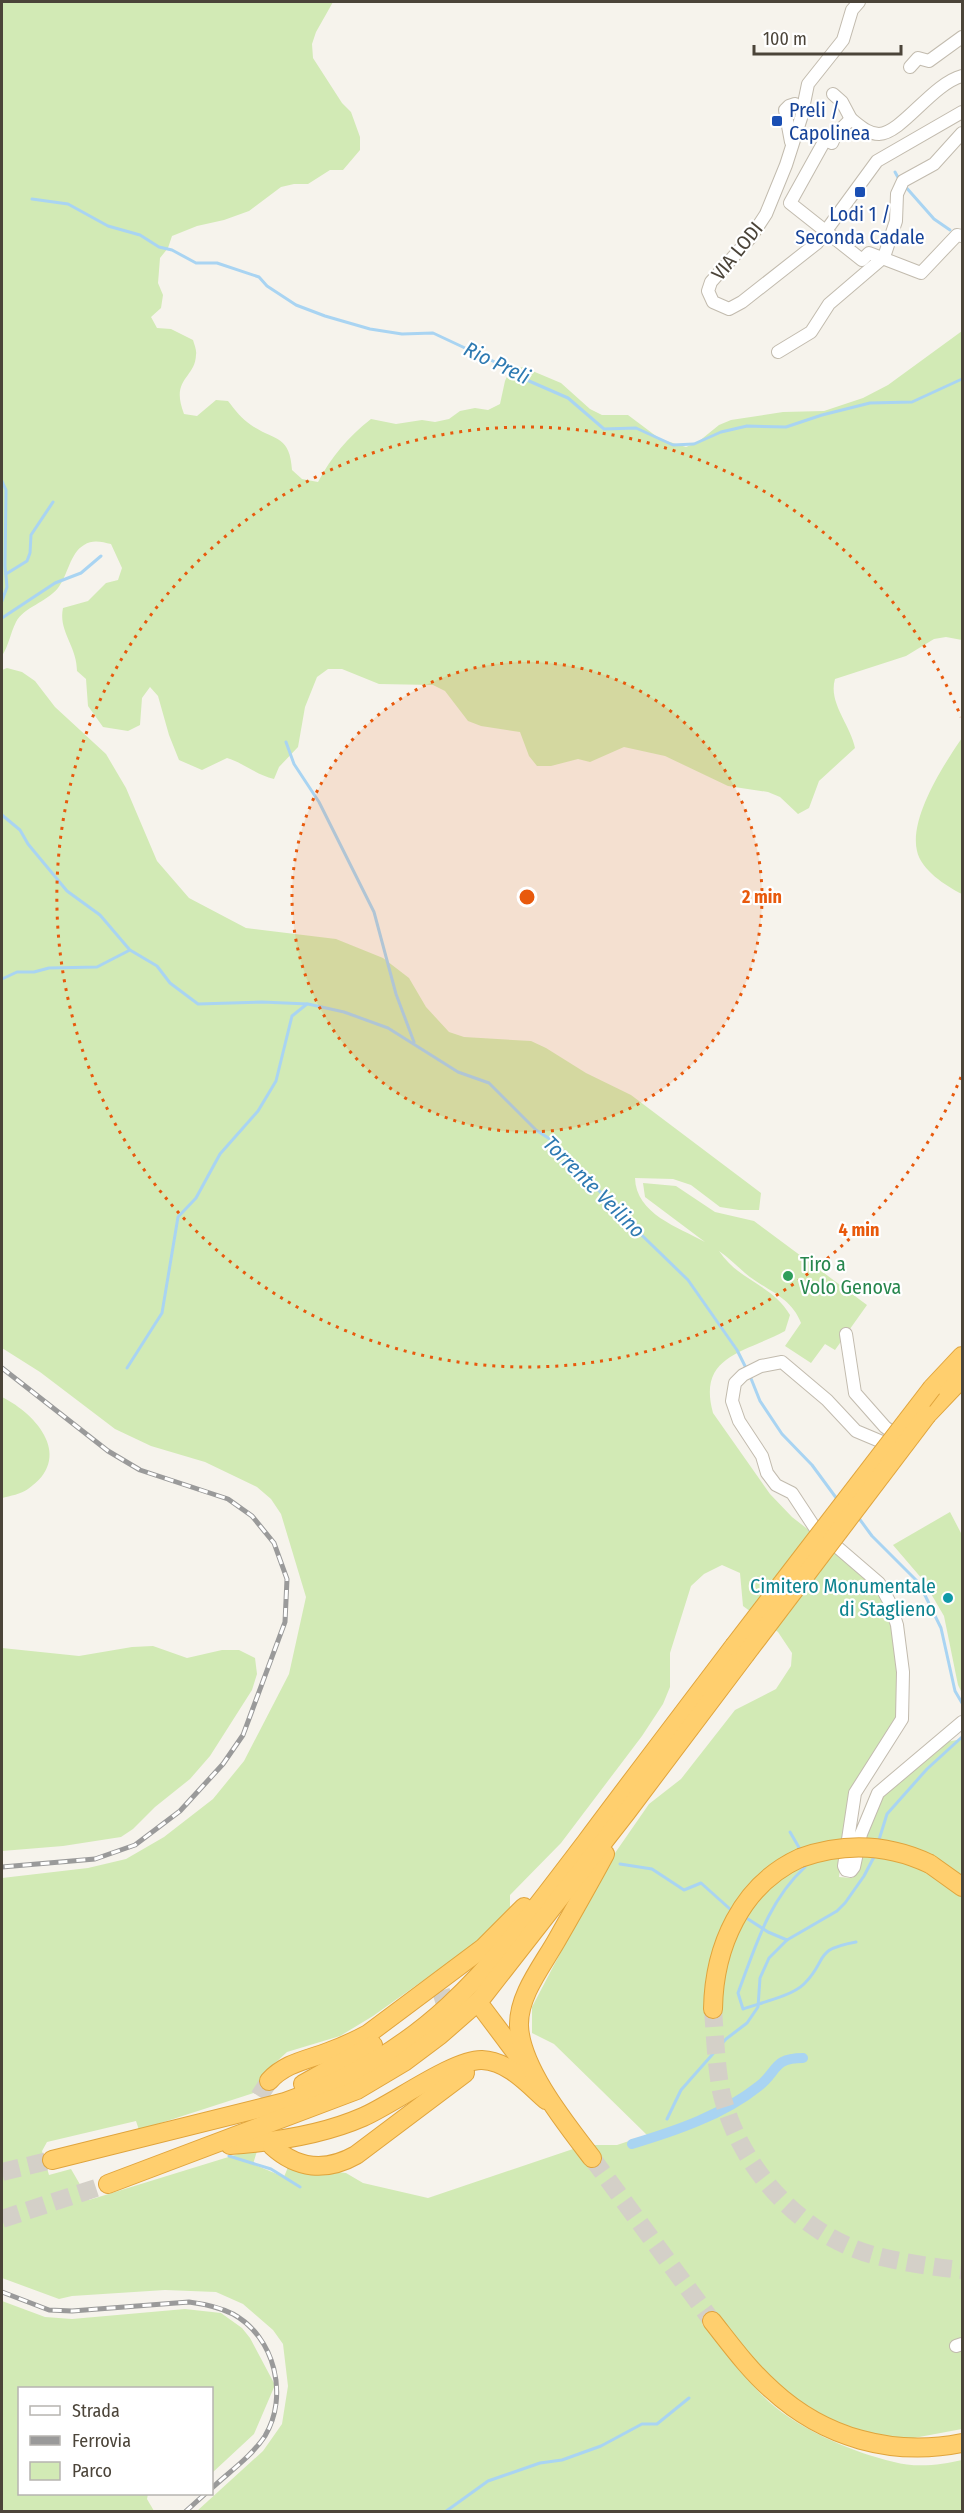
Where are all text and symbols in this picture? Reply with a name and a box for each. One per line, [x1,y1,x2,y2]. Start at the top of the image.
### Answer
scale bar [754,18,901,56]
text: 100 m [763,28,807,50]
place label: Preli / Capolinea [789,98,870,145]
marker: Preli / Capolinea [770,114,784,128]
marker: Lodi 1 / Seconda Cadale [853,185,867,199]
place label: Lodi 1 / Seconda Cadale [795,202,925,249]
street label: VIA LODI [706,217,768,285]
water label: Rio Preli [460,336,535,390]
text: 2 min [741,886,782,908]
centre of rings [517,887,537,907]
water label: Torrente Veilino [538,1131,650,1243]
text: 4 min [839,1219,879,1241]
place label: Tiro a Volo Genova [800,1252,901,1299]
marker: Tiro a Volo Genova [781,1269,795,1283]
place label: Cimitero Monumentale di Staglieno [750,1574,936,1621]
marker: Cimitero Monumentale di Staglieno [941,1591,955,1605]
legend [18,2387,213,2495]
text: Strada [72,2400,120,2422]
text: Ferrovia [72,2430,131,2452]
text: Parco [72,2460,112,2482]

